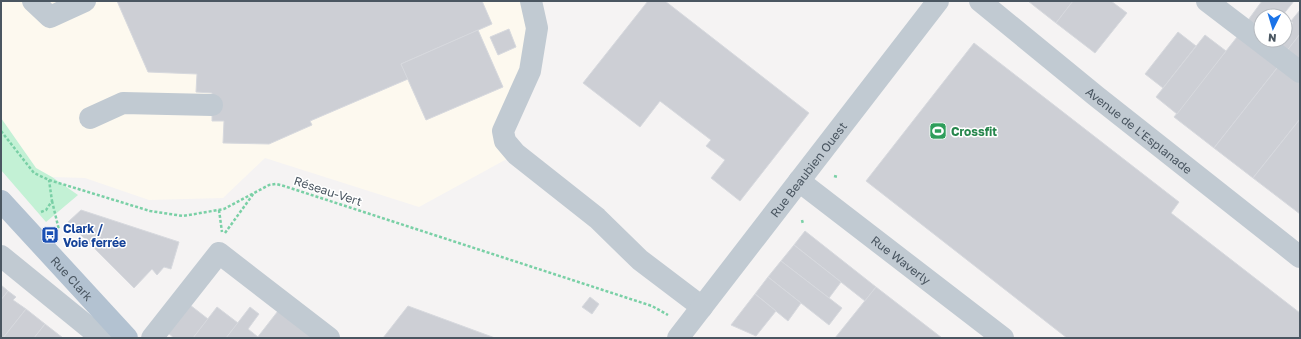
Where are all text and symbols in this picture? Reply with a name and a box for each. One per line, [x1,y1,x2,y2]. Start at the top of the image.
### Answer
north arrow [1253,8,1293,48]
text: N [1267,32,1277,45]
street label: Avenue de L'Esplanade [1083,83,1195,177]
street label: Rue Beaubien Ouest [767,118,850,220]
sports icon: Crossfit [928,121,948,141]
place label: Crossfit [951,124,997,139]
street label: Réseau-Vert [292,173,364,209]
place label: Clark / Voie ferrée [63,221,126,250]
bus stop icon: Clark / Voie ferrée [40,225,60,245]
street label: Rue Waverly [868,232,934,288]
street label: Rue Clark [48,253,97,304]

